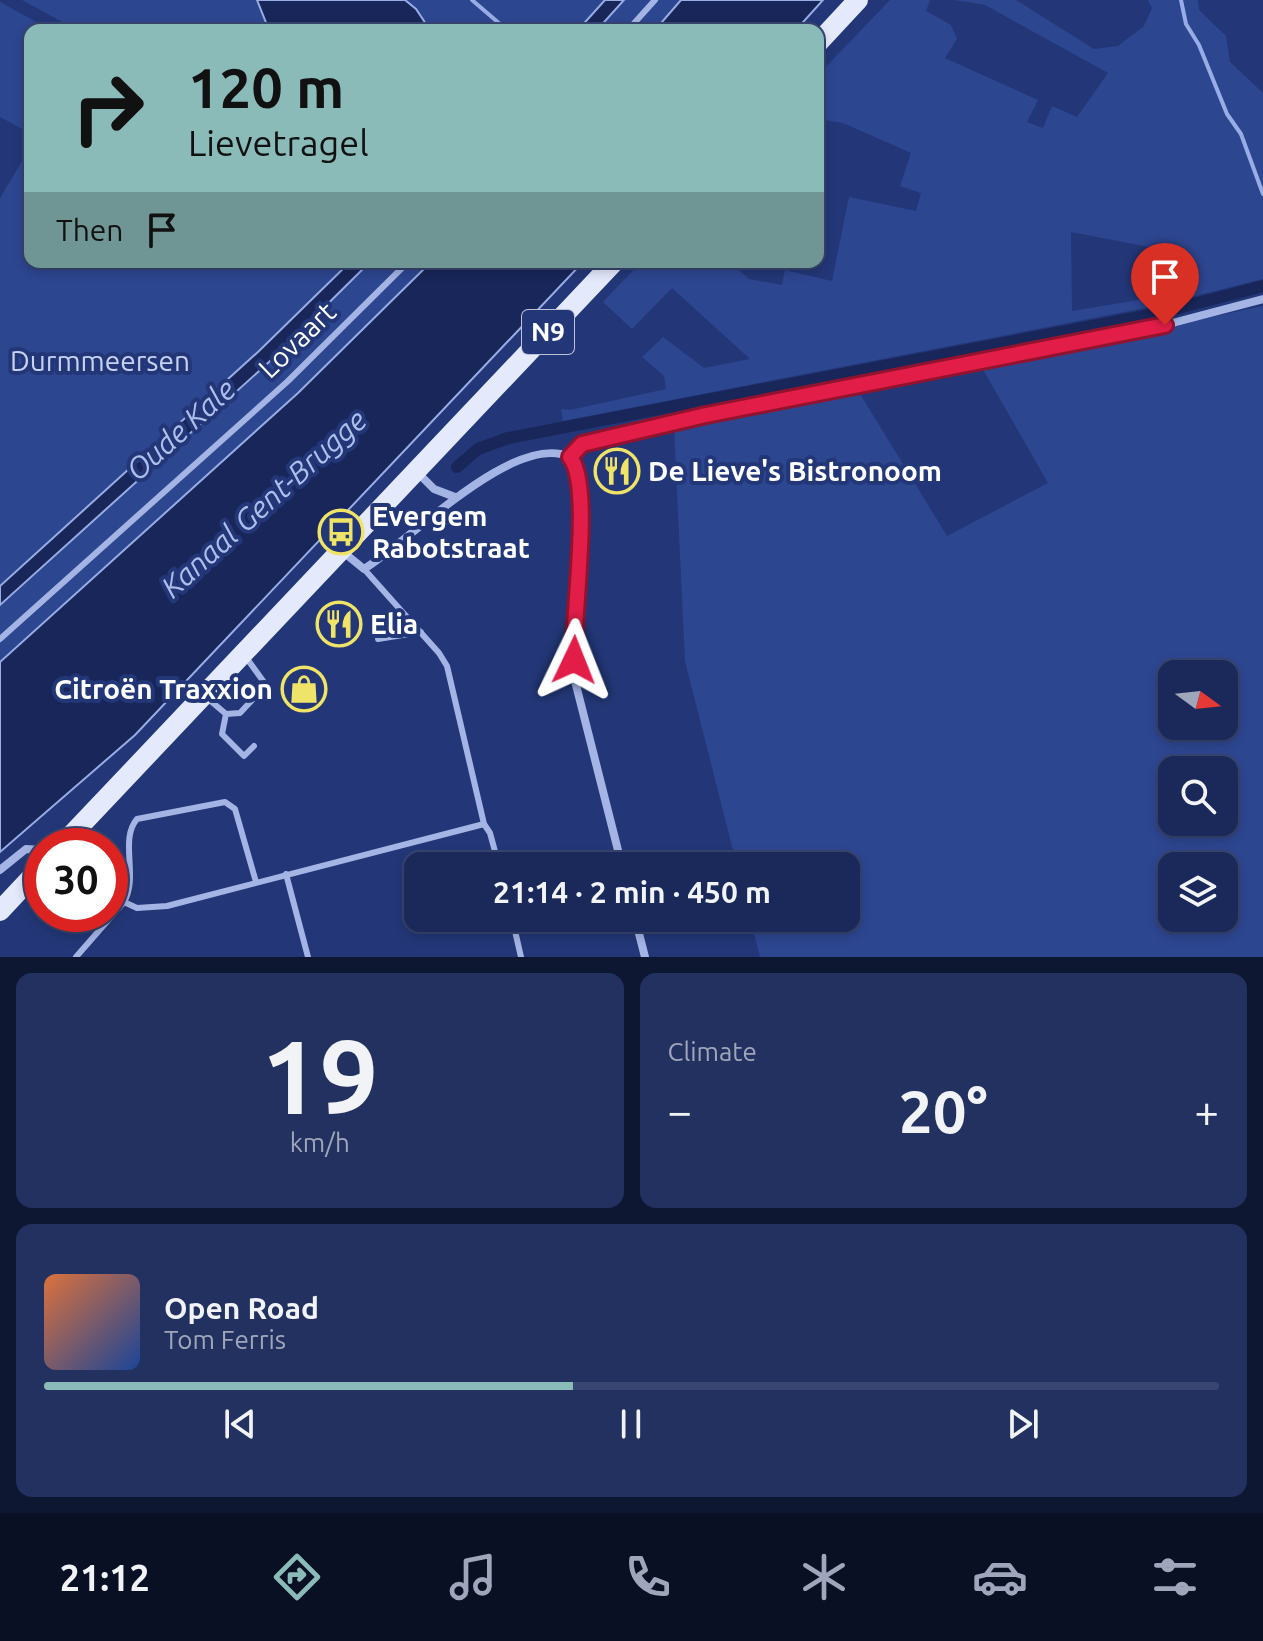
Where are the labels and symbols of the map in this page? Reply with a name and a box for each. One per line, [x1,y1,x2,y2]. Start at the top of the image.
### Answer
pin [1131,243,1199,325]
street label: Lovaart [252,296,341,384]
road number: N9 [522,310,574,354]
park label: Durmmeersen [10,345,190,376]
water label: Oude Kale [119,372,242,487]
water label: Kanaal Gent-Brugge [154,402,373,604]
restaurant icon: De Lieve's Bistronoom [593,447,641,495]
place label: De Lieve's Bistronoom [648,455,942,486]
place label: Evergem Rabotstraat [372,500,530,563]
bus stop icon: Evergem Rabotstraat [317,508,365,556]
restaurant icon: Elia [315,600,363,648]
place label: Elia [370,608,418,639]
position arrow [532,618,616,702]
north arrow [1158,660,1238,740]
shop icon: Citroën Traxxion [280,665,328,713]
place label: Citroën Traxxion [54,673,273,704]
speed limit sign: 30 [24,828,128,932]

